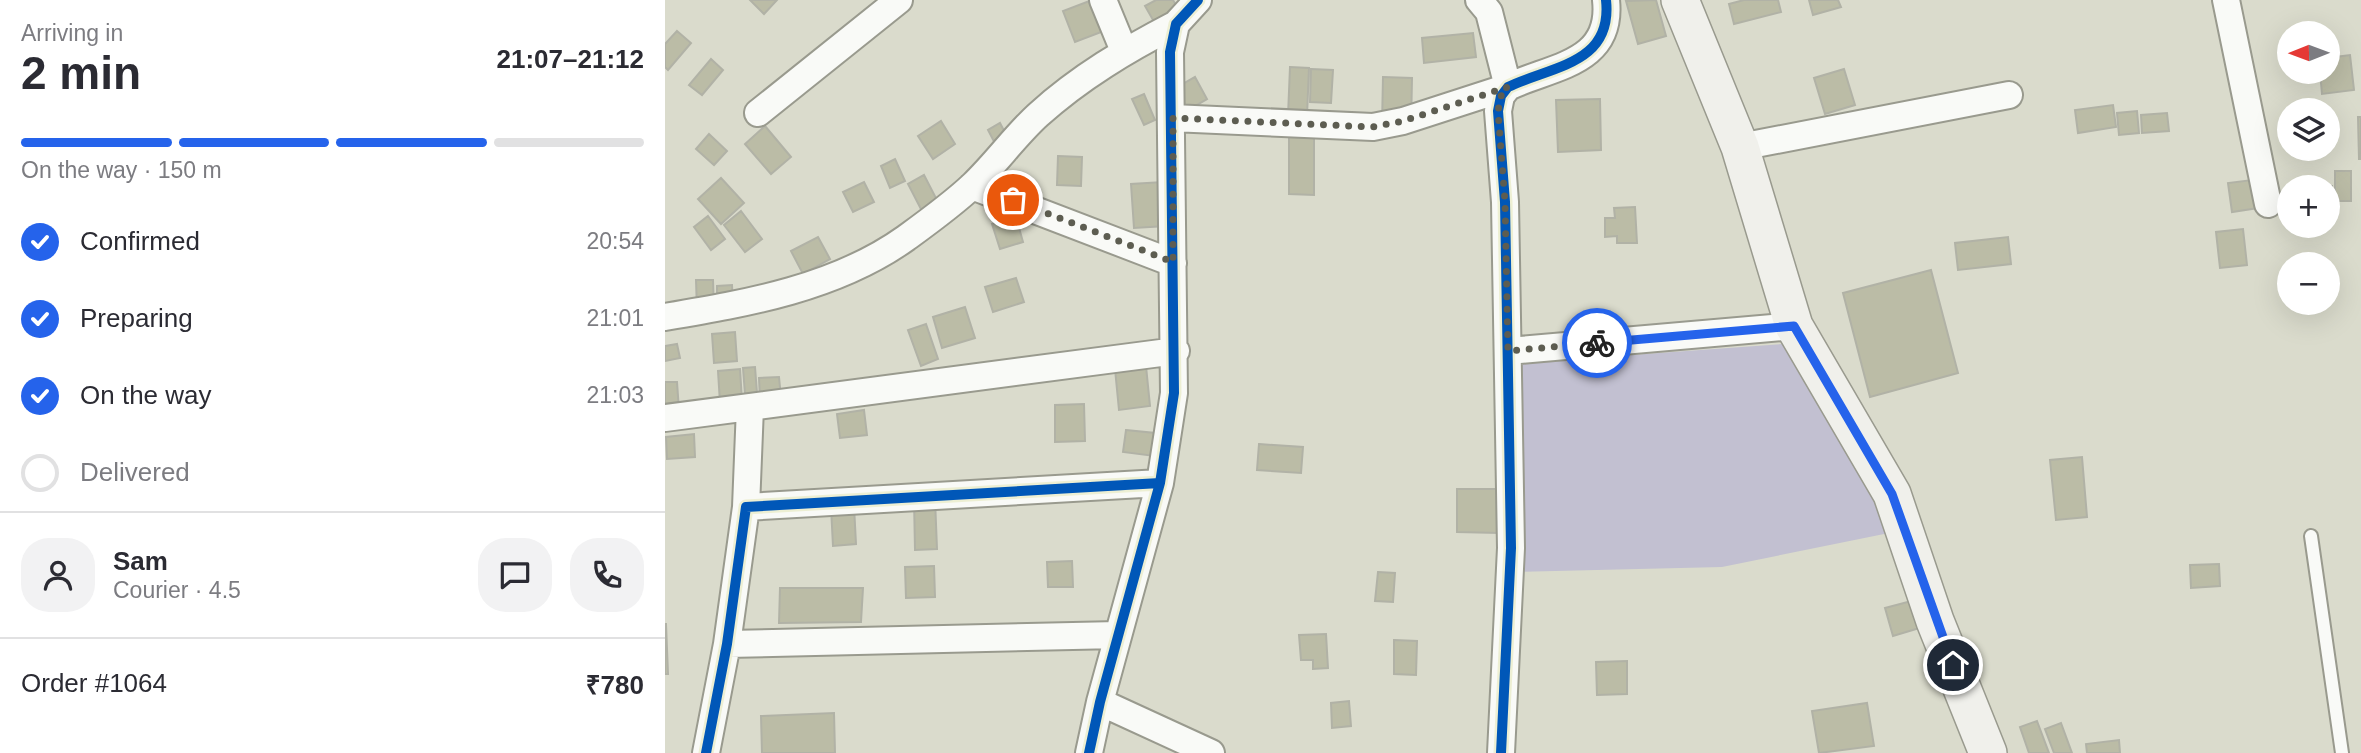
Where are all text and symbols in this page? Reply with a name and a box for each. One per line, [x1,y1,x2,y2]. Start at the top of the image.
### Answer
text: Arriving in [21,20,123,46]
north arrow [2277,21,2340,84]
map controls [2277,21,2340,315]
text: 21:07–21:12 [497,44,644,74]
text: 2 min [21,47,141,99]
button: layers [2277,98,2340,161]
text: On the way · 150 m [21,157,222,183]
pin [983,170,1043,230]
button: + [2277,175,2340,238]
icon: bag [994,181,1032,219]
icon: check [21,223,59,261]
text: Confirmed [80,226,200,256]
text: 20:54 [586,228,644,254]
button: − [2277,252,2340,315]
icon: check [21,300,59,338]
text: Preparing [80,303,193,333]
text: 21:01 [586,305,644,331]
courier [1562,308,1632,378]
icon: bike [1578,324,1616,362]
icon: check [21,377,59,415]
text: On the way [80,380,212,410]
text: 21:03 [586,382,644,408]
text: Delivered [80,457,190,487]
button: person [21,538,95,612]
button: chat [478,538,552,612]
button: phone [570,538,644,612]
text: Sam [113,546,168,576]
text: Courier · 4.5 [113,577,241,603]
pin [1923,635,1983,695]
icon: home [1934,646,1972,684]
text: Order #1064 [21,668,167,698]
text: ₹780 [586,670,644,700]

